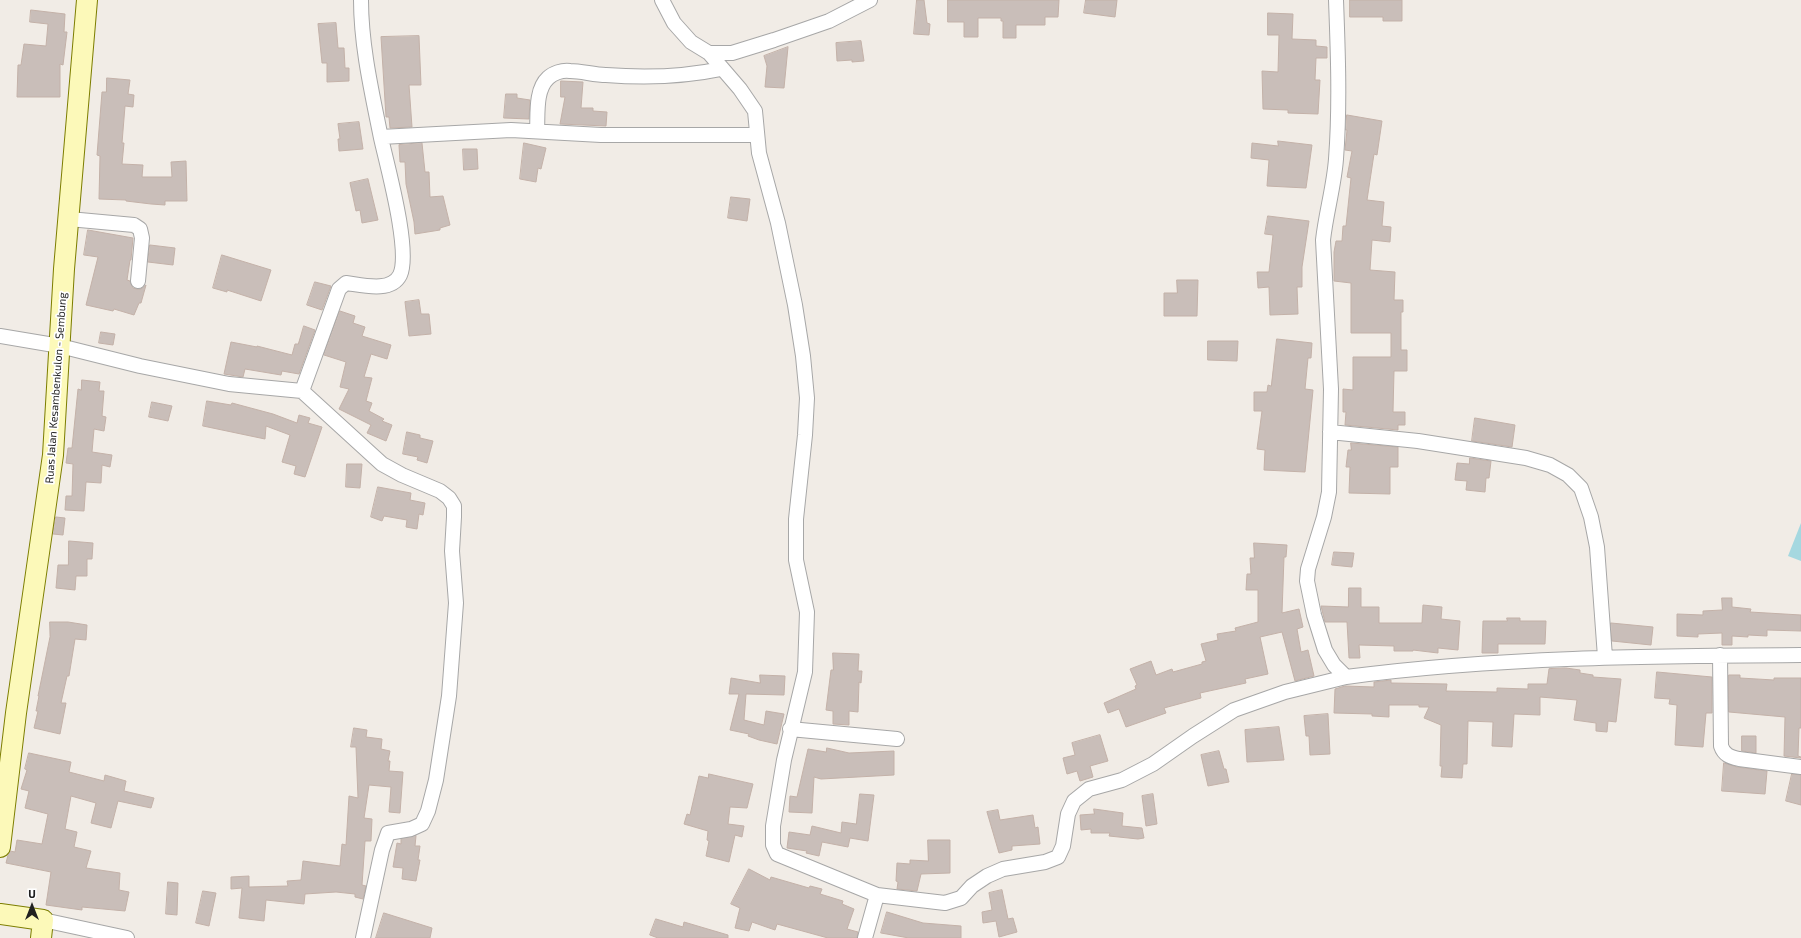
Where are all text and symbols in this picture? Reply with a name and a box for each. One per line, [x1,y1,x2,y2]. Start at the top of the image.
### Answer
street label: Ruas Jalan Kesambenkulon - Sembung [43,292,69,484]
north arrow [12,886,52,926]
text: U [28,887,36,900]

